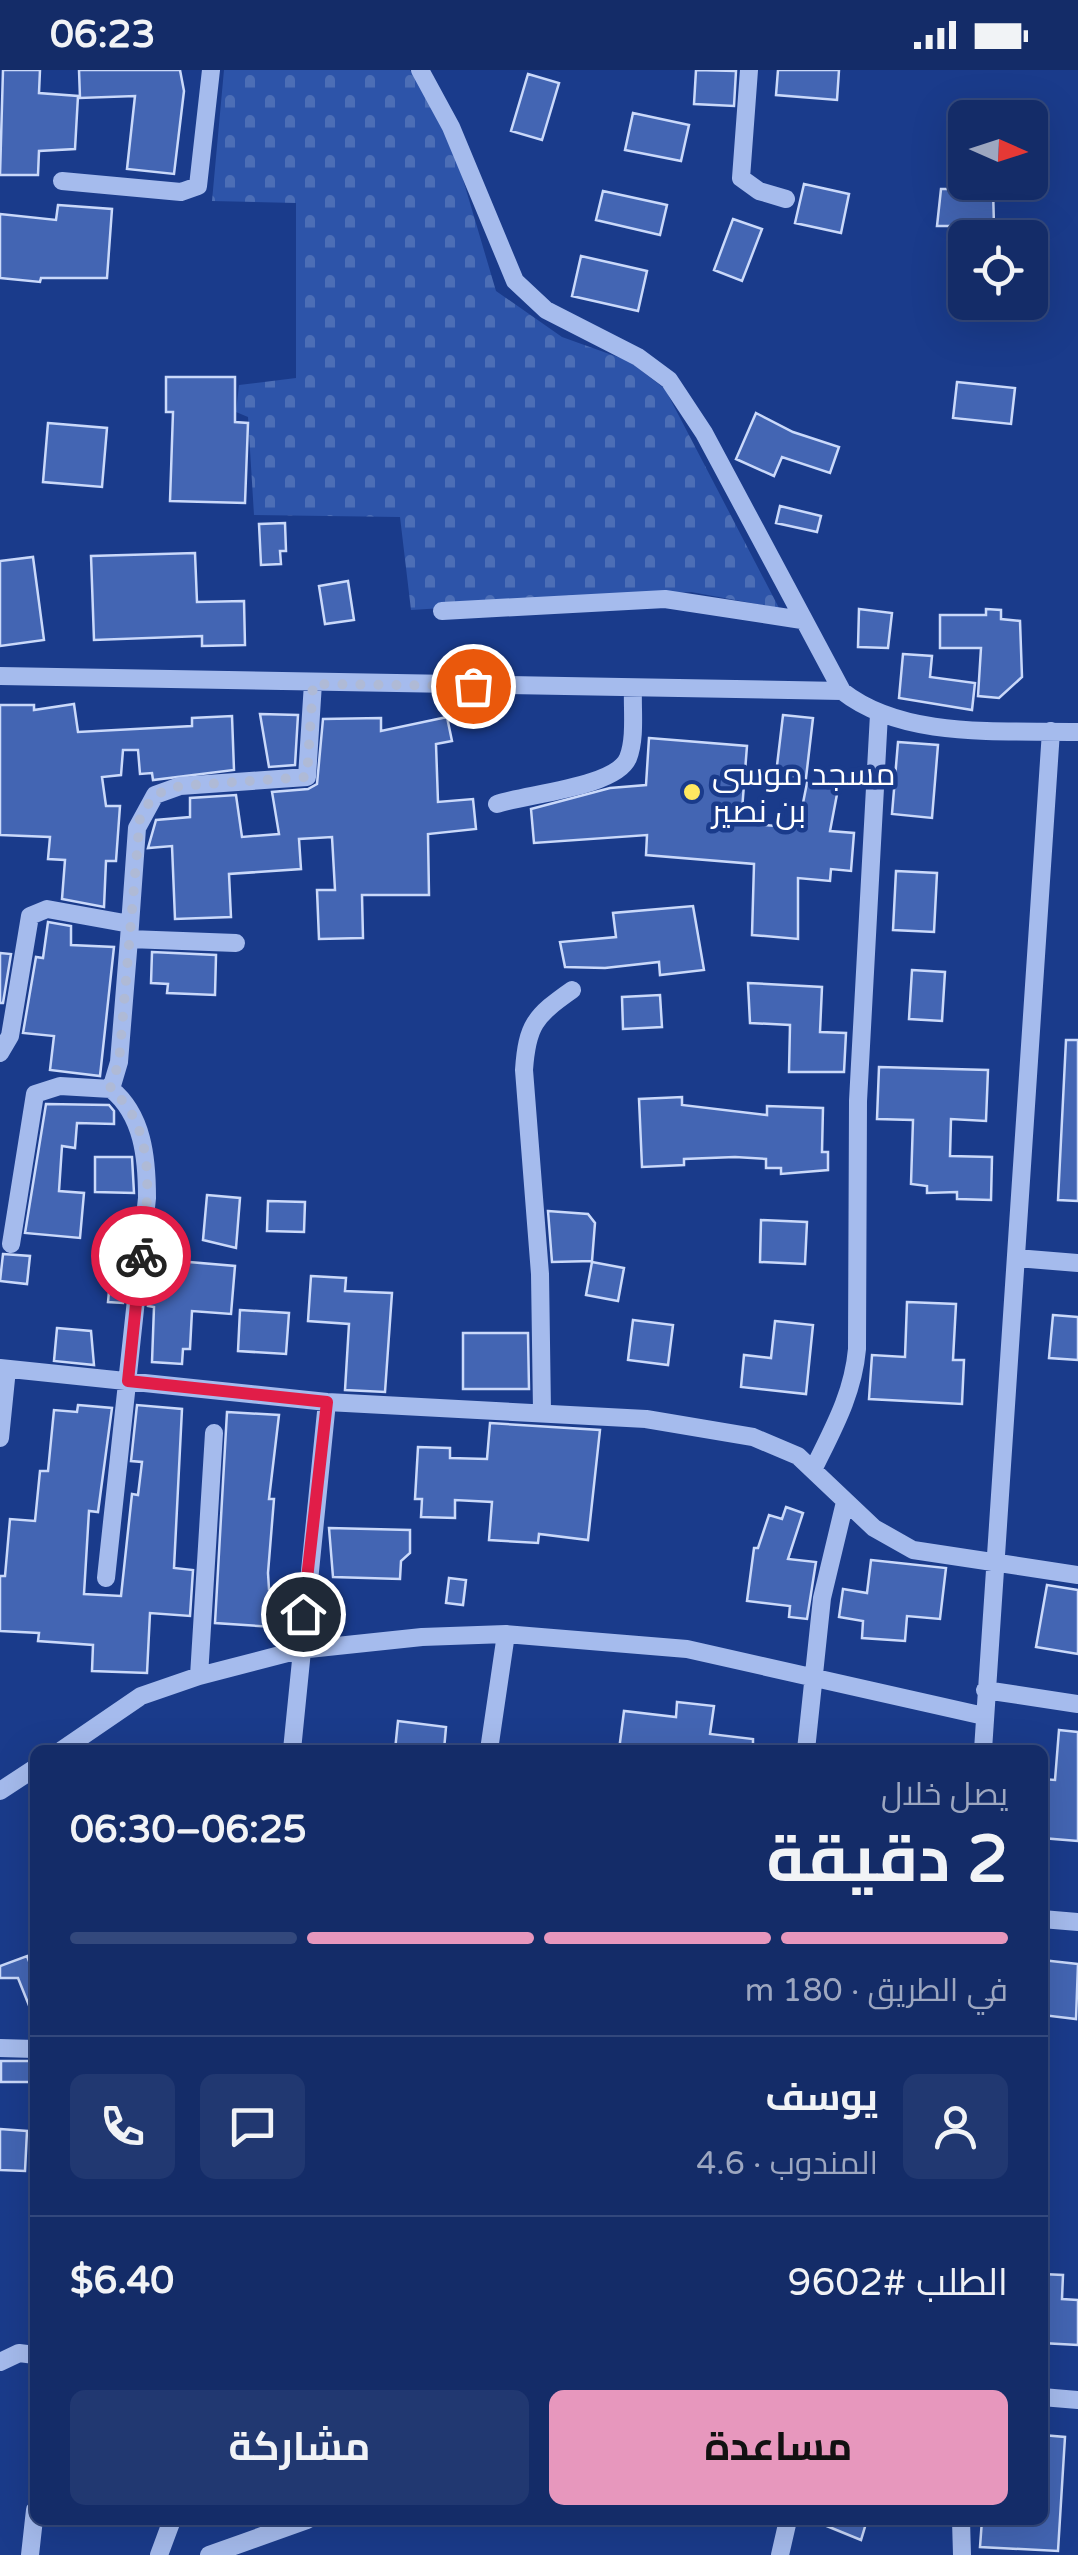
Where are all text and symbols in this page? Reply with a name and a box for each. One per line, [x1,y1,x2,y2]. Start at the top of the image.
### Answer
text: 06:23 [50,12,155,58]
north arrow [948,100,1048,200]
map controls [948,100,1048,320]
button: locate [948,220,1048,320]
pin [431,644,516,729]
icon: bag [446,659,501,714]
place label: مسجد موسى بن نصير [710,756,896,831]
marker: مسجد موسى بن نصير [681,781,703,803]
courier [91,1206,191,1306]
icon: bike [114,1229,169,1284]
pin [261,1572,346,1657]
icon: home [276,1587,331,1642]
text: يصل خلال [881,1776,1008,1814]
text: 06:25–06:30 [70,1807,307,1853]
text: 2 دقيقة [767,1821,1008,1900]
text: في الطريق · 180 m [745,1972,1008,2010]
button: phone [70,2074,175,2179]
button: chat [200,2074,305,2179]
button: person [903,2074,1008,2179]
text: يوسف [765,2075,878,2121]
text: المندوب · 4.6 [696,2145,878,2183]
text: $6.40 [70,2258,174,2304]
text: الطلب #9602 [788,2260,1008,2306]
button: مشاركة [70,2390,529,2505]
button: مساعدة [549,2390,1008,2505]

